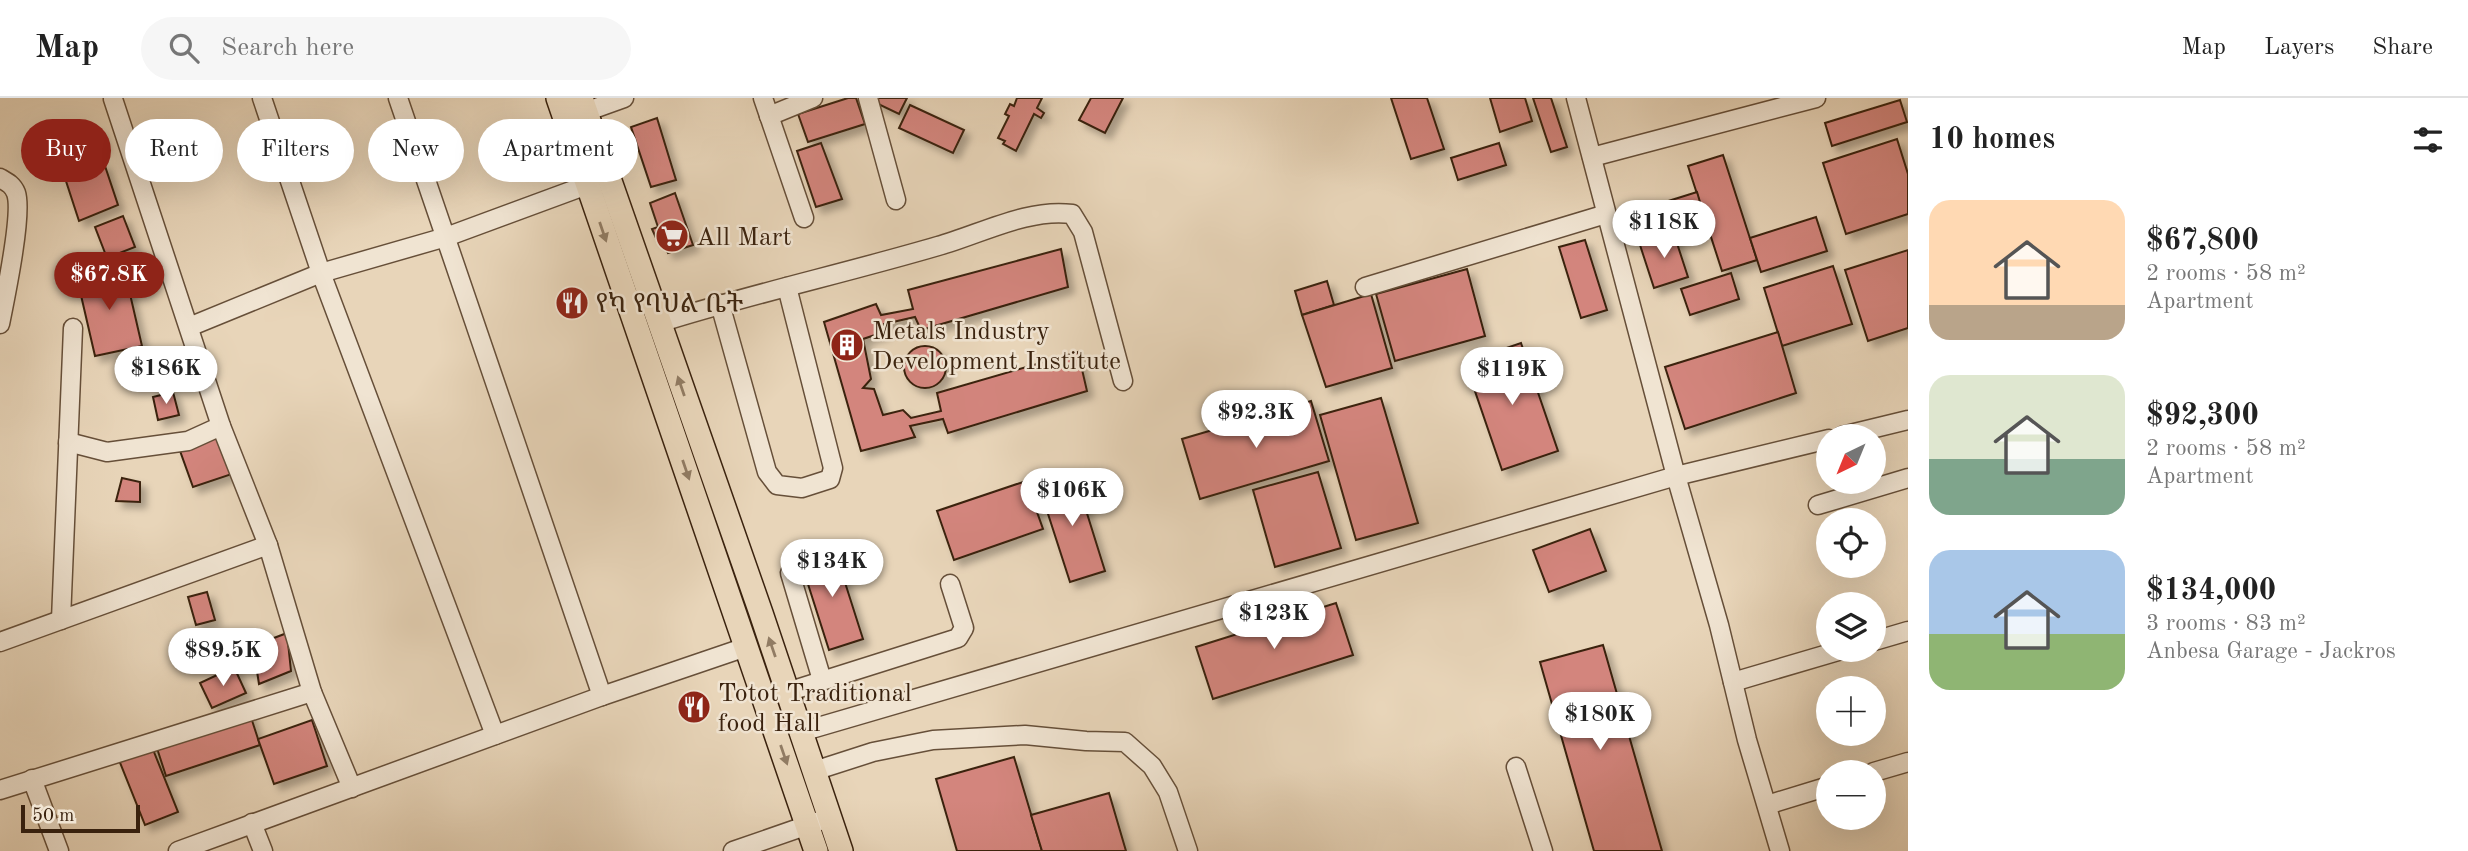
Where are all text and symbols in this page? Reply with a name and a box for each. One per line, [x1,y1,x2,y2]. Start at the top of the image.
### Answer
search box [141,17,631,80]
icon: search [165,29,203,67]
text: Map [35,32,99,65]
text: Search here [221,35,354,61]
text: Map [2182,36,2226,60]
text: Layers [2264,36,2334,60]
text: Share [2372,36,2433,60]
chip: Buy [21,119,111,182]
chip: Rent [125,119,223,182]
chip: Filters [237,119,354,182]
chip: New [368,119,464,182]
chip: Apartment [478,119,638,182]
icon: filters [2409,121,2447,159]
text: 10 homes [1929,125,2055,155]
pin: $118K [1615,200,1713,260]
text: $118K [1628,211,1700,234]
supermarket icon: All Mart [653,217,691,255]
one-way arrow [598,222,609,243]
place label: All Mart [696,225,792,251]
text: $67,800 [2146,226,2259,256]
icon: home [1985,228,2069,312]
pin: $67.8K [52,252,166,312]
text: 2 rooms · 58 m² [2146,262,2306,285]
text: $67.8K [70,263,148,286]
restaurant icon: የካ የባህል ቤት [553,284,591,322]
place label: የካ የባህል ቤት [596,290,743,318]
text: Apartment [2146,290,2254,313]
place label: Metals Industry Development Institute [872,319,1121,375]
building icon: Metals Industry Development Institute [828,326,866,364]
pin: $186K [117,346,215,406]
pin: $119K [1463,348,1561,407]
text: $186K [130,357,202,380]
text: $119K [1476,358,1548,381]
one-way arrow [675,375,686,396]
pin: $92.3K [1199,390,1313,450]
text: $92.3K [1217,401,1295,424]
text: $92,300 [2146,401,2259,431]
icon: home [1985,403,2069,487]
north arrow [1816,424,1886,494]
map controls [1816,424,1886,830]
text: 2 rooms · 58 m² [2146,437,2306,460]
one-way arrow [681,460,692,481]
text: Apartment [2146,465,2254,488]
pin: $106K [1023,468,1121,528]
text: $106K [1036,479,1108,502]
button: locate [1816,508,1886,578]
pin: $134K [783,540,881,599]
text: $134K [796,550,868,573]
text: $134,000 [2146,576,2276,606]
icon: home [1985,578,2069,662]
pin: $123K [1225,592,1323,651]
button: layers [1816,592,1886,662]
text: $123K [1238,602,1310,625]
text: 3 rooms · 83 m² [2146,612,2306,635]
pin: $89.5K [166,628,280,688]
one-way arrow [766,637,777,658]
text: $89.5K [184,639,262,662]
text: Anbesa Garage - Jackros [2146,640,2396,663]
button: + [1816,676,1886,746]
place label: Totot Traditional food Hall [718,681,912,737]
restaurant icon: Totot Traditional food Hall [675,688,713,726]
pin: $180K [1551,692,1649,752]
text: $180K [1564,703,1636,726]
one-way arrow [779,744,790,765]
button: − [1816,760,1886,830]
scale bar [21,802,140,834]
text: 50 m [32,807,74,826]

